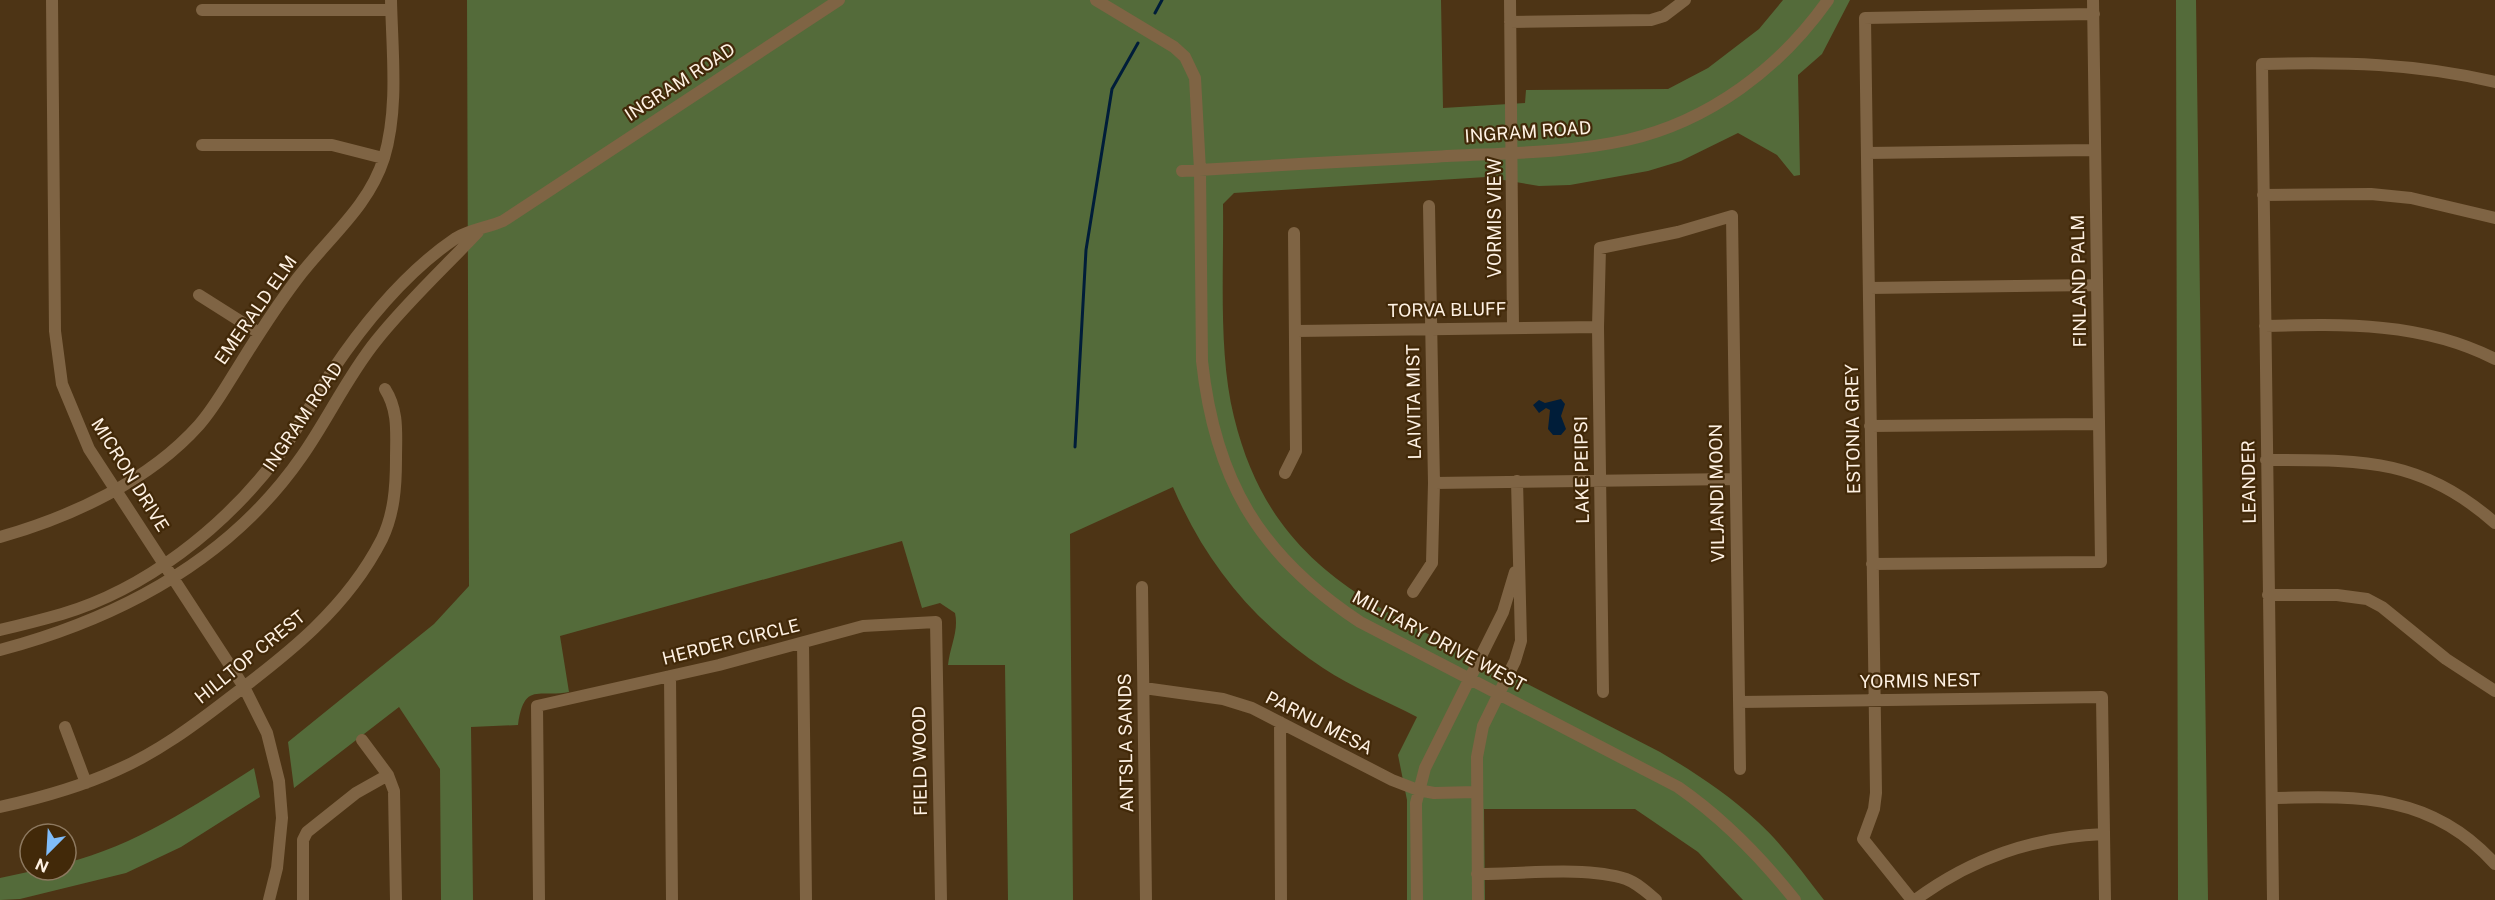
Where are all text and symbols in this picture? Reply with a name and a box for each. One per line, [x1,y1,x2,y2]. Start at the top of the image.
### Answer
street label: INGRAM ROAD [621,38,739,125]
street label: INGRAM ROAD [1464,117,1592,146]
street label: VORMIS VIEW [1484,158,1505,278]
street label: FINLAND PALM [2067,214,2090,348]
street label: EMERALD ELM [210,251,301,368]
street label: TORVA BLUFF [1387,298,1507,321]
street label: LAIVITA MIST [1402,344,1425,460]
street label: INGRAM ROAD [258,358,347,475]
street label: ESTONIA GREY [1841,364,1864,494]
street label: MICRON DRIVE [87,414,174,535]
street label: LAKE PEIPSI [1570,416,1593,524]
street label: VILJANDI MOON [1705,424,1728,562]
street label: LEANDER [2237,440,2260,524]
street label: MILITARY DRIVE WEST [1349,586,1530,695]
street label: HILLTOP CREST [190,606,309,708]
street label: HERDER CIRCLE [660,614,802,669]
street label: YORMIS NEST [1860,669,1981,692]
street label: ANTSLA SANDS [1114,673,1137,813]
street label: PARNU MESA [1262,687,1377,759]
street label: FIELD WOOD [908,706,931,816]
north arrow [18,822,78,882]
text: N [33,854,52,876]

